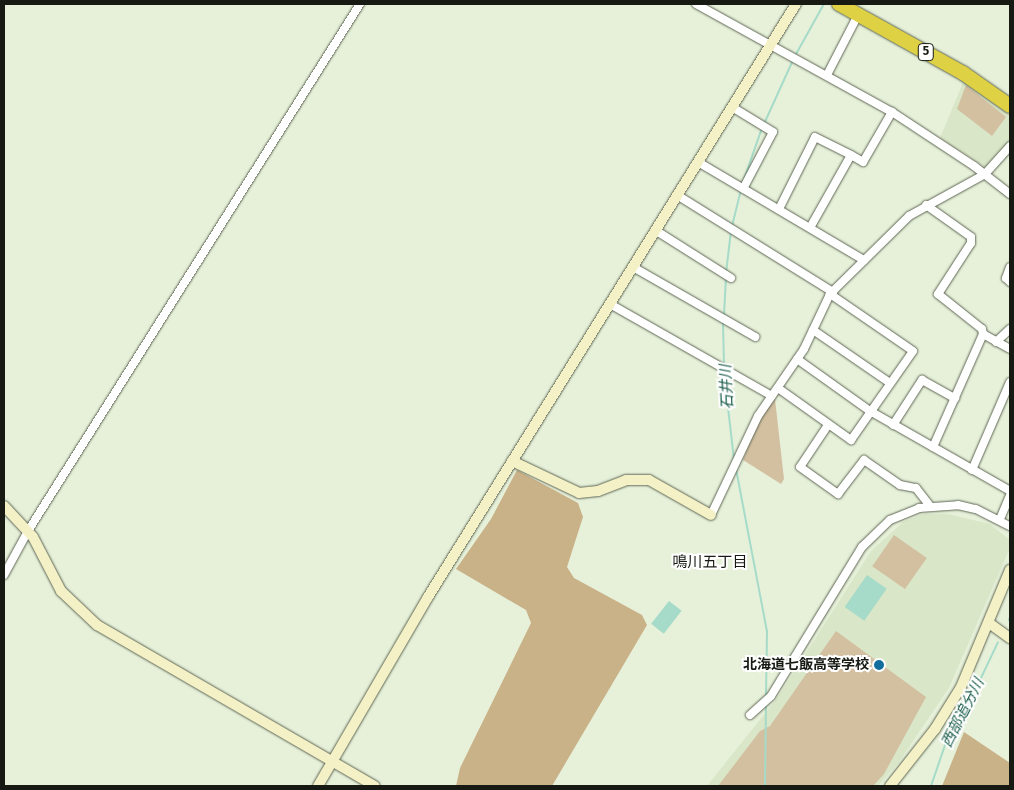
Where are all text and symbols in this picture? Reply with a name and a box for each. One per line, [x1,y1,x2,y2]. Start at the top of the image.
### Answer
road number: 5 [917,42,935,62]
water label: 石井川 [717,364,737,410]
district label: 鳴川五丁目 [673,554,747,572]
place label: 北海道七飯高等学校 [743,657,869,673]
marker: 北海道七飯高等学校 [873,659,885,671]
water label: 西部追分川 [938,676,988,750]

